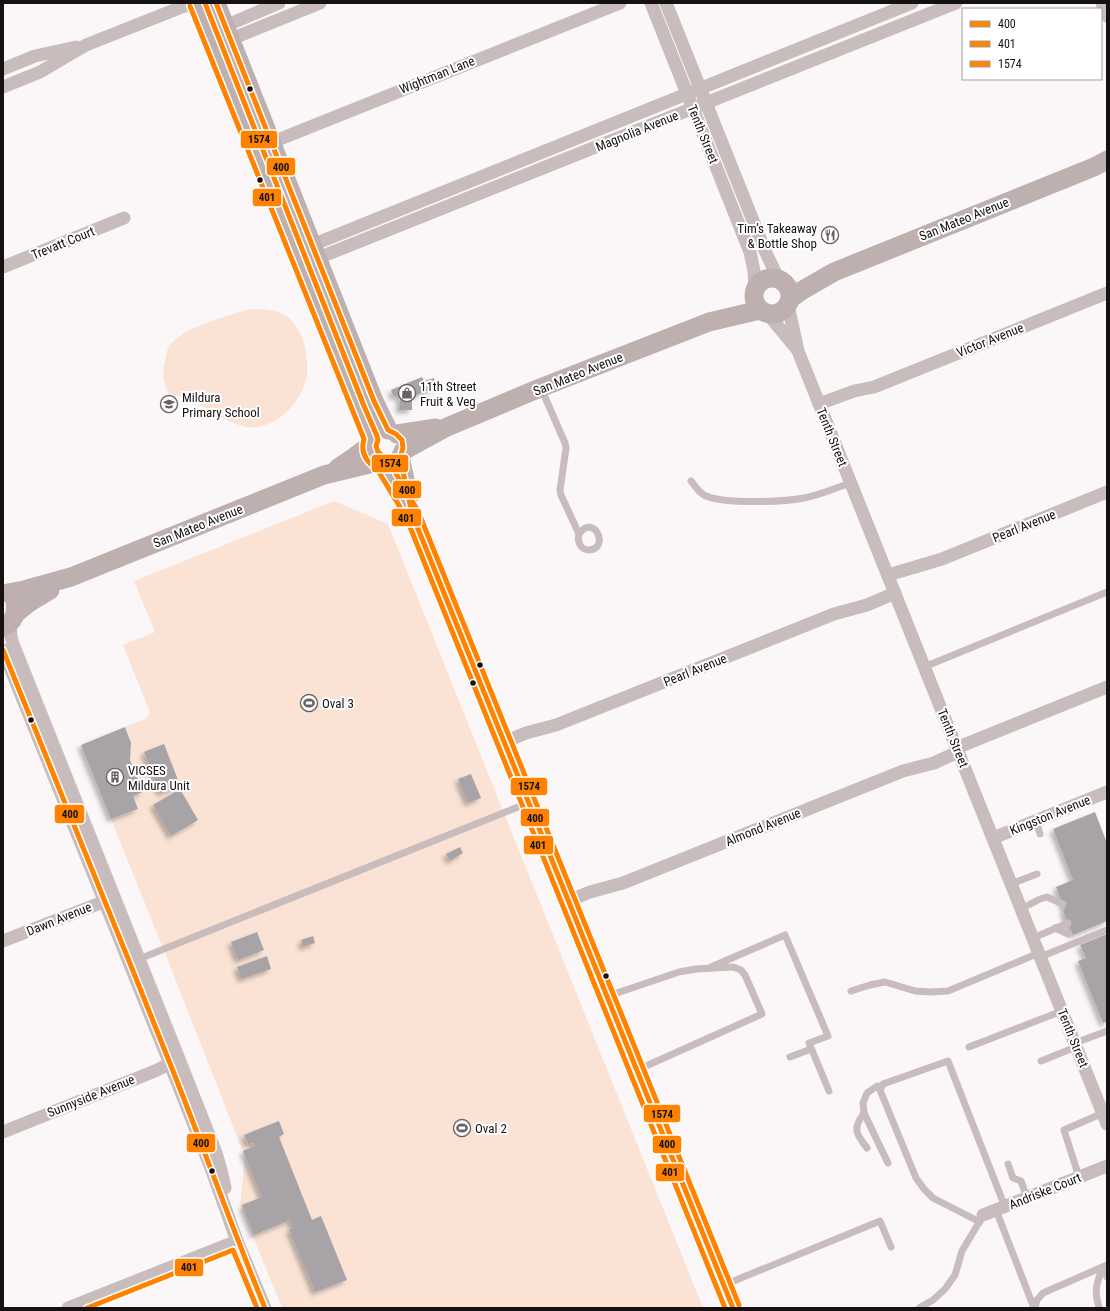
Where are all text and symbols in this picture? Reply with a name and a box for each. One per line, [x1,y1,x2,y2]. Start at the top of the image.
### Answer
legend [962,8,1102,80]
text: 400 [998,17,1016,31]
text: 401 [998,37,1016,51]
street label: Wightman Lane [397,53,477,97]
text: 1574 [998,57,1022,71]
unlabelled marker [245,84,255,94]
street label: Tenth Street [684,102,722,166]
street label: Magnolia Avenue [593,108,681,154]
line badge: 1574 [240,130,278,149]
text: 1574 [248,133,271,146]
line badge: 400 [266,157,296,176]
text: 400 [273,161,290,174]
unlabelled marker [255,175,265,185]
line badge: 401 [252,188,282,207]
text: 401 [259,191,275,204]
street label: San Mateo Avenue [917,194,1011,244]
place label: Tim’s Takeaway & Bottle Shop [737,221,818,251]
street label: Trevatt Court [29,223,97,262]
restaurant icon: Tim’s Takeaway & Bottle Shop [820,225,840,245]
street label: Victor Avenue [954,320,1026,360]
street label: San Mateo Avenue [531,349,625,399]
place label: 11th Street Fruit & Veg [420,379,477,409]
shop icon: 11th Street Fruit & Veg [397,383,417,403]
place label: Mildura Primary School [182,390,260,420]
school or university icon: Mildura Primary School [159,394,179,414]
street label: Tenth Street [813,405,851,469]
line badge: 1574 [371,454,409,473]
text: 1574 [379,457,402,470]
line badge: 400 [392,480,422,499]
text: 400 [399,484,416,497]
street label: San Mateo Avenue [151,501,245,551]
street label: Pearl Avenue [990,507,1058,545]
line badge: 401 [391,508,422,527]
text: 401 [398,512,414,525]
street label: Pearl Avenue [661,651,729,689]
unlabelled marker [475,660,485,670]
unlabelled marker [468,678,478,688]
sports icon: Oval 3 [299,693,319,713]
place label: Oval 3 [322,696,354,711]
street label: Tenth Street [934,706,972,770]
unlabelled marker [26,715,36,725]
place label: VICSES Mildura Unit [128,763,190,793]
building icon: VICSES Mildura Unit [105,767,125,787]
line badge: 1574 [510,777,548,796]
text: 1574 [518,780,541,793]
street label: Kingston Avenue [1007,792,1093,838]
line badge: 400 [54,804,85,824]
street label: Almond Avenue [723,805,803,849]
text: 400 [62,808,79,821]
line badge: 400 [520,808,550,827]
text: 400 [527,812,544,825]
line badge: 401 [523,835,554,855]
text: 401 [530,839,546,852]
street label: Dawn Avenue [24,899,94,939]
unlabelled marker [601,971,611,981]
street label: Tenth Street [1054,1006,1092,1070]
street label: Sunnyside Avenue [45,1072,137,1120]
line badge: 1574 [643,1104,681,1123]
text: 1574 [651,1108,674,1121]
sports icon: Oval 2 [452,1118,472,1138]
place label: Oval 2 [475,1121,507,1136]
line badge: 400 [186,1133,216,1153]
line badge: 400 [652,1135,682,1154]
text: 400 [193,1137,210,1150]
text: 400 [659,1138,676,1151]
line badge: 401 [655,1163,685,1182]
unlabelled marker [207,1166,217,1176]
text: 401 [662,1166,678,1179]
street label: Andriske Court [1007,1170,1083,1212]
line badge: 401 [174,1258,204,1277]
text: 401 [181,1261,197,1274]

